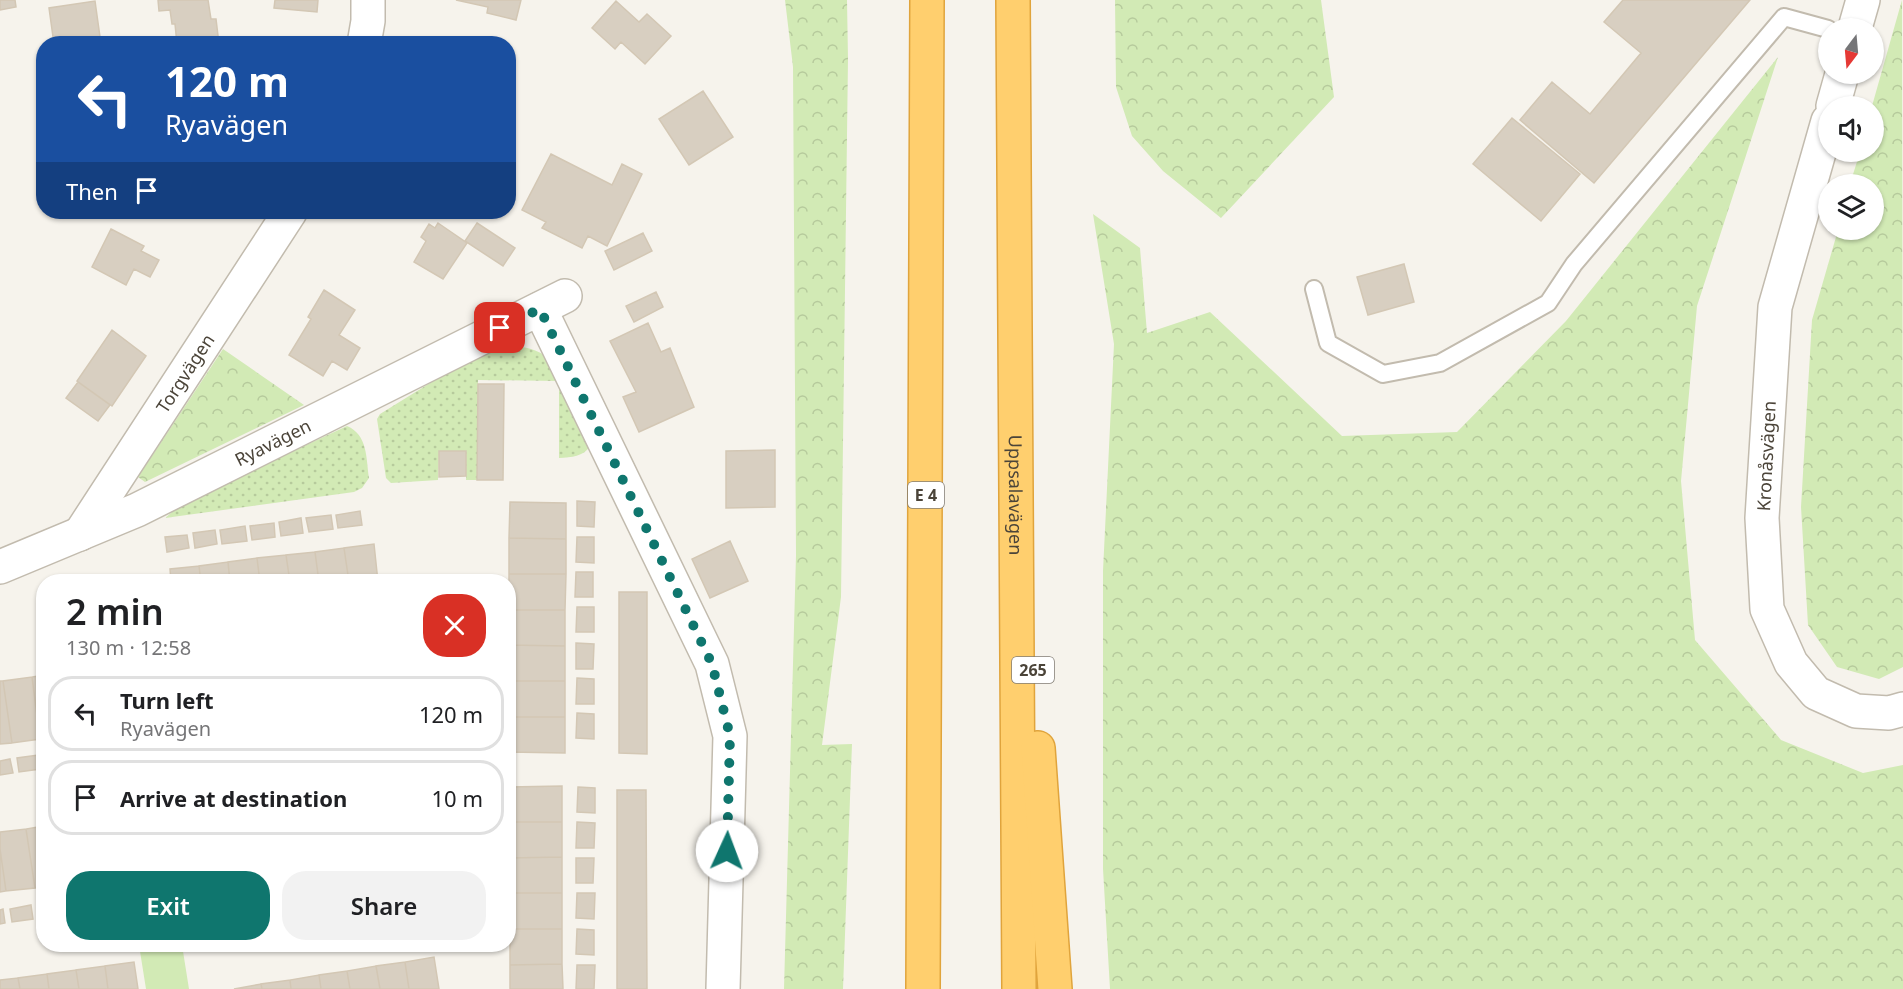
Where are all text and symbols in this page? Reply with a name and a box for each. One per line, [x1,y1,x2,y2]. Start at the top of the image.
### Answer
north arrow [1818,18,1884,84]
map controls [1818,18,1884,240]
text: 120 m [165,52,289,109]
icon: left [66,60,144,138]
button: sound [1818,96,1884,162]
text: Ryavägen [165,106,288,143]
icon: arrive [130,174,163,207]
button: layers [1818,174,1884,240]
text: Then [66,176,118,206]
pin [474,302,525,353]
icon: arrive [483,311,516,344]
street label: Torgvägen [150,329,219,417]
street label: Kronåsvägen [1751,400,1781,512]
street label: Ryavägen [231,413,315,471]
street label: Uppsalavägen [1004,435,1028,555]
road number: E 4 [908,482,944,508]
text: 2 min [66,587,164,636]
button: close [423,594,486,657]
text: 130 m · 12:58 [66,634,191,661]
road number: 265 [1012,657,1054,683]
text: Turn left [120,685,214,715]
icon: left [69,697,102,730]
text: 120 m [419,699,483,729]
text: Ryavägen [120,715,211,742]
icon: arrive [69,781,102,814]
text: Arrive at destination [120,783,347,813]
text: 10 m [432,783,483,813]
position arrow [695,819,759,883]
button: Exit [66,871,270,940]
button: Share [282,871,486,940]

